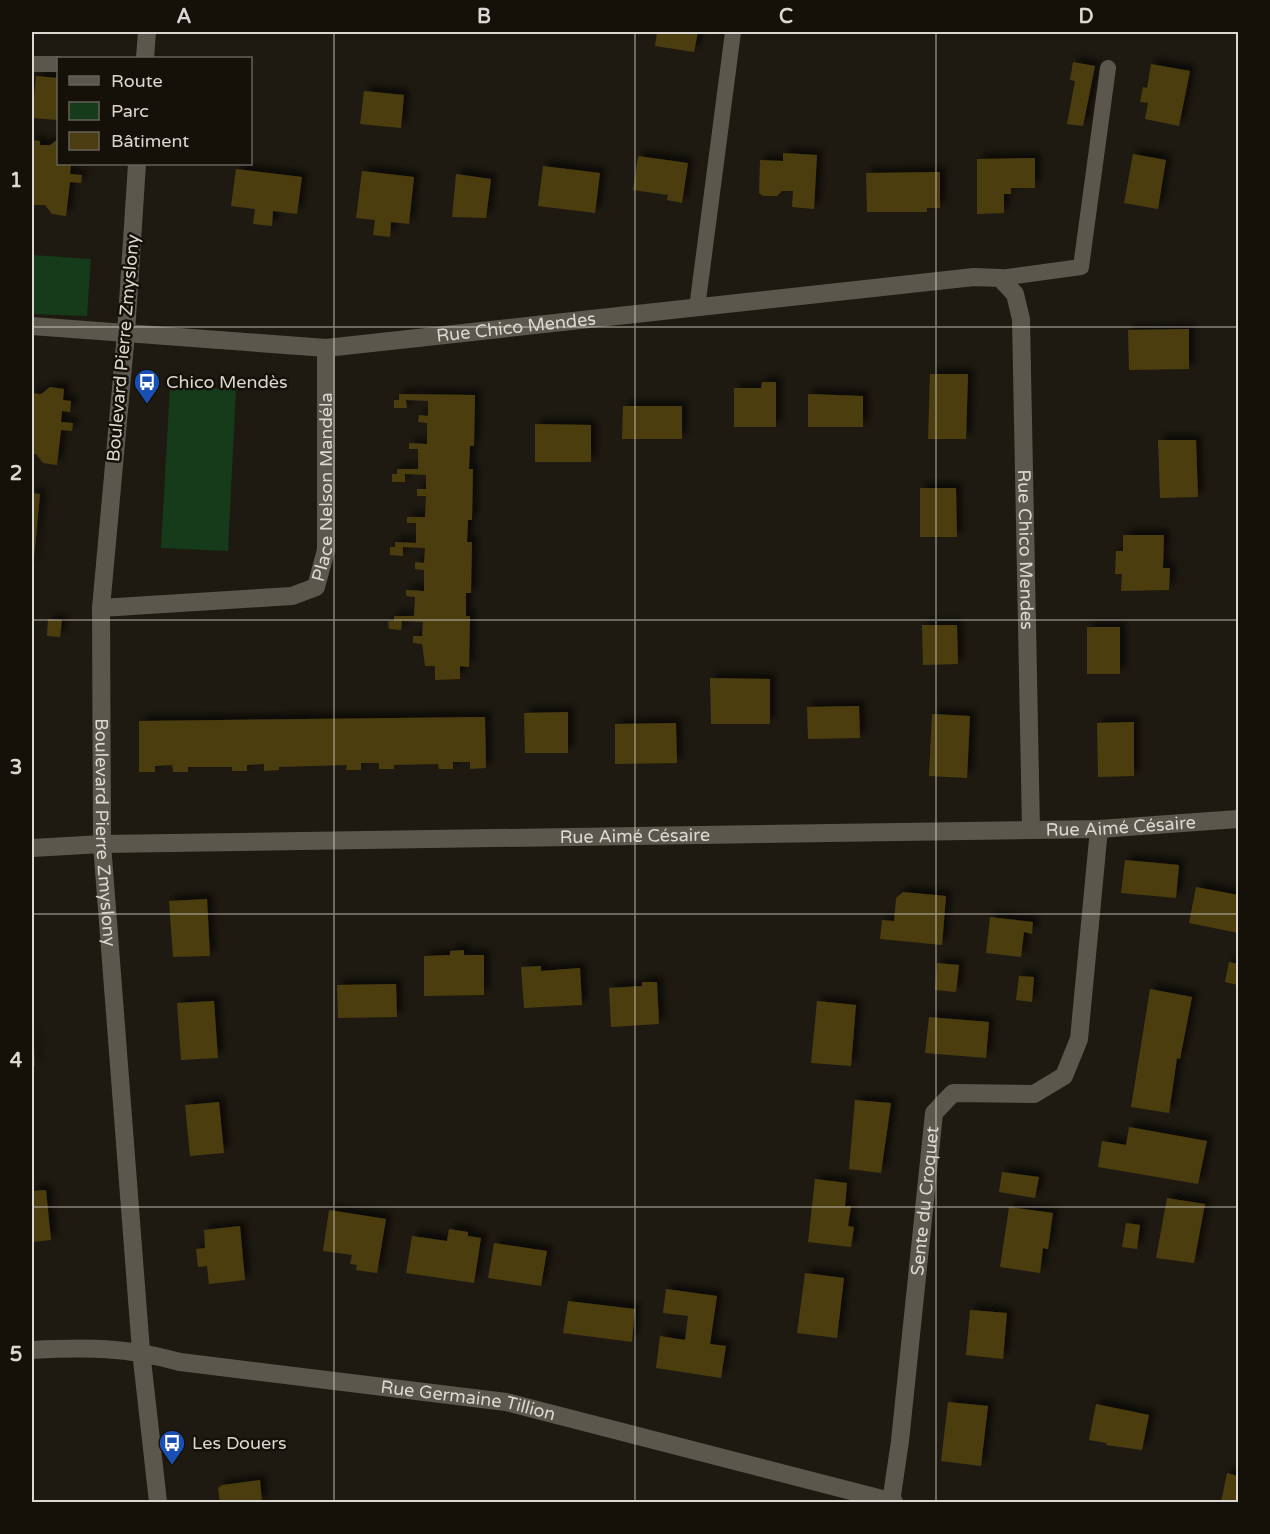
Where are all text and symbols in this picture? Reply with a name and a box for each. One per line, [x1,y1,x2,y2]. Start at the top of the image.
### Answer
text: A [177,5,192,29]
text: B [477,5,491,29]
text: C [779,5,793,29]
text: D [1078,5,1094,29]
legend [57,57,252,165]
text: Route [111,70,163,92]
text: Parc [111,100,149,122]
text: Bâtiment [111,130,189,152]
text: 1 [10,169,22,193]
street label: Boulevard Pierre Zmyslony [102,233,144,463]
street label: Rue Chico Mendes [435,308,597,347]
bus stop icon: Chico Mendès [132,367,162,405]
place label: Chico Mendès [166,371,288,393]
street label: Place Nelson Mandéla [307,392,338,584]
text: 2 [10,462,22,486]
street label: Rue Chico Mendes [1013,469,1038,630]
street label: Boulevard Pierre Zmyslony [90,718,121,948]
text: 3 [10,756,22,780]
street label: Rue Aimé Césaire [1045,811,1197,841]
street label: Rue Aimé Césaire [559,824,710,848]
text: 4 [10,1049,23,1073]
street label: Sente du Croquet [906,1125,944,1277]
text: 5 [10,1343,22,1367]
street label: Rue Germaine Tillion [379,1376,558,1425]
bus stop icon: Les Douers [157,1428,187,1466]
place label: Les Douers [192,1432,287,1454]

